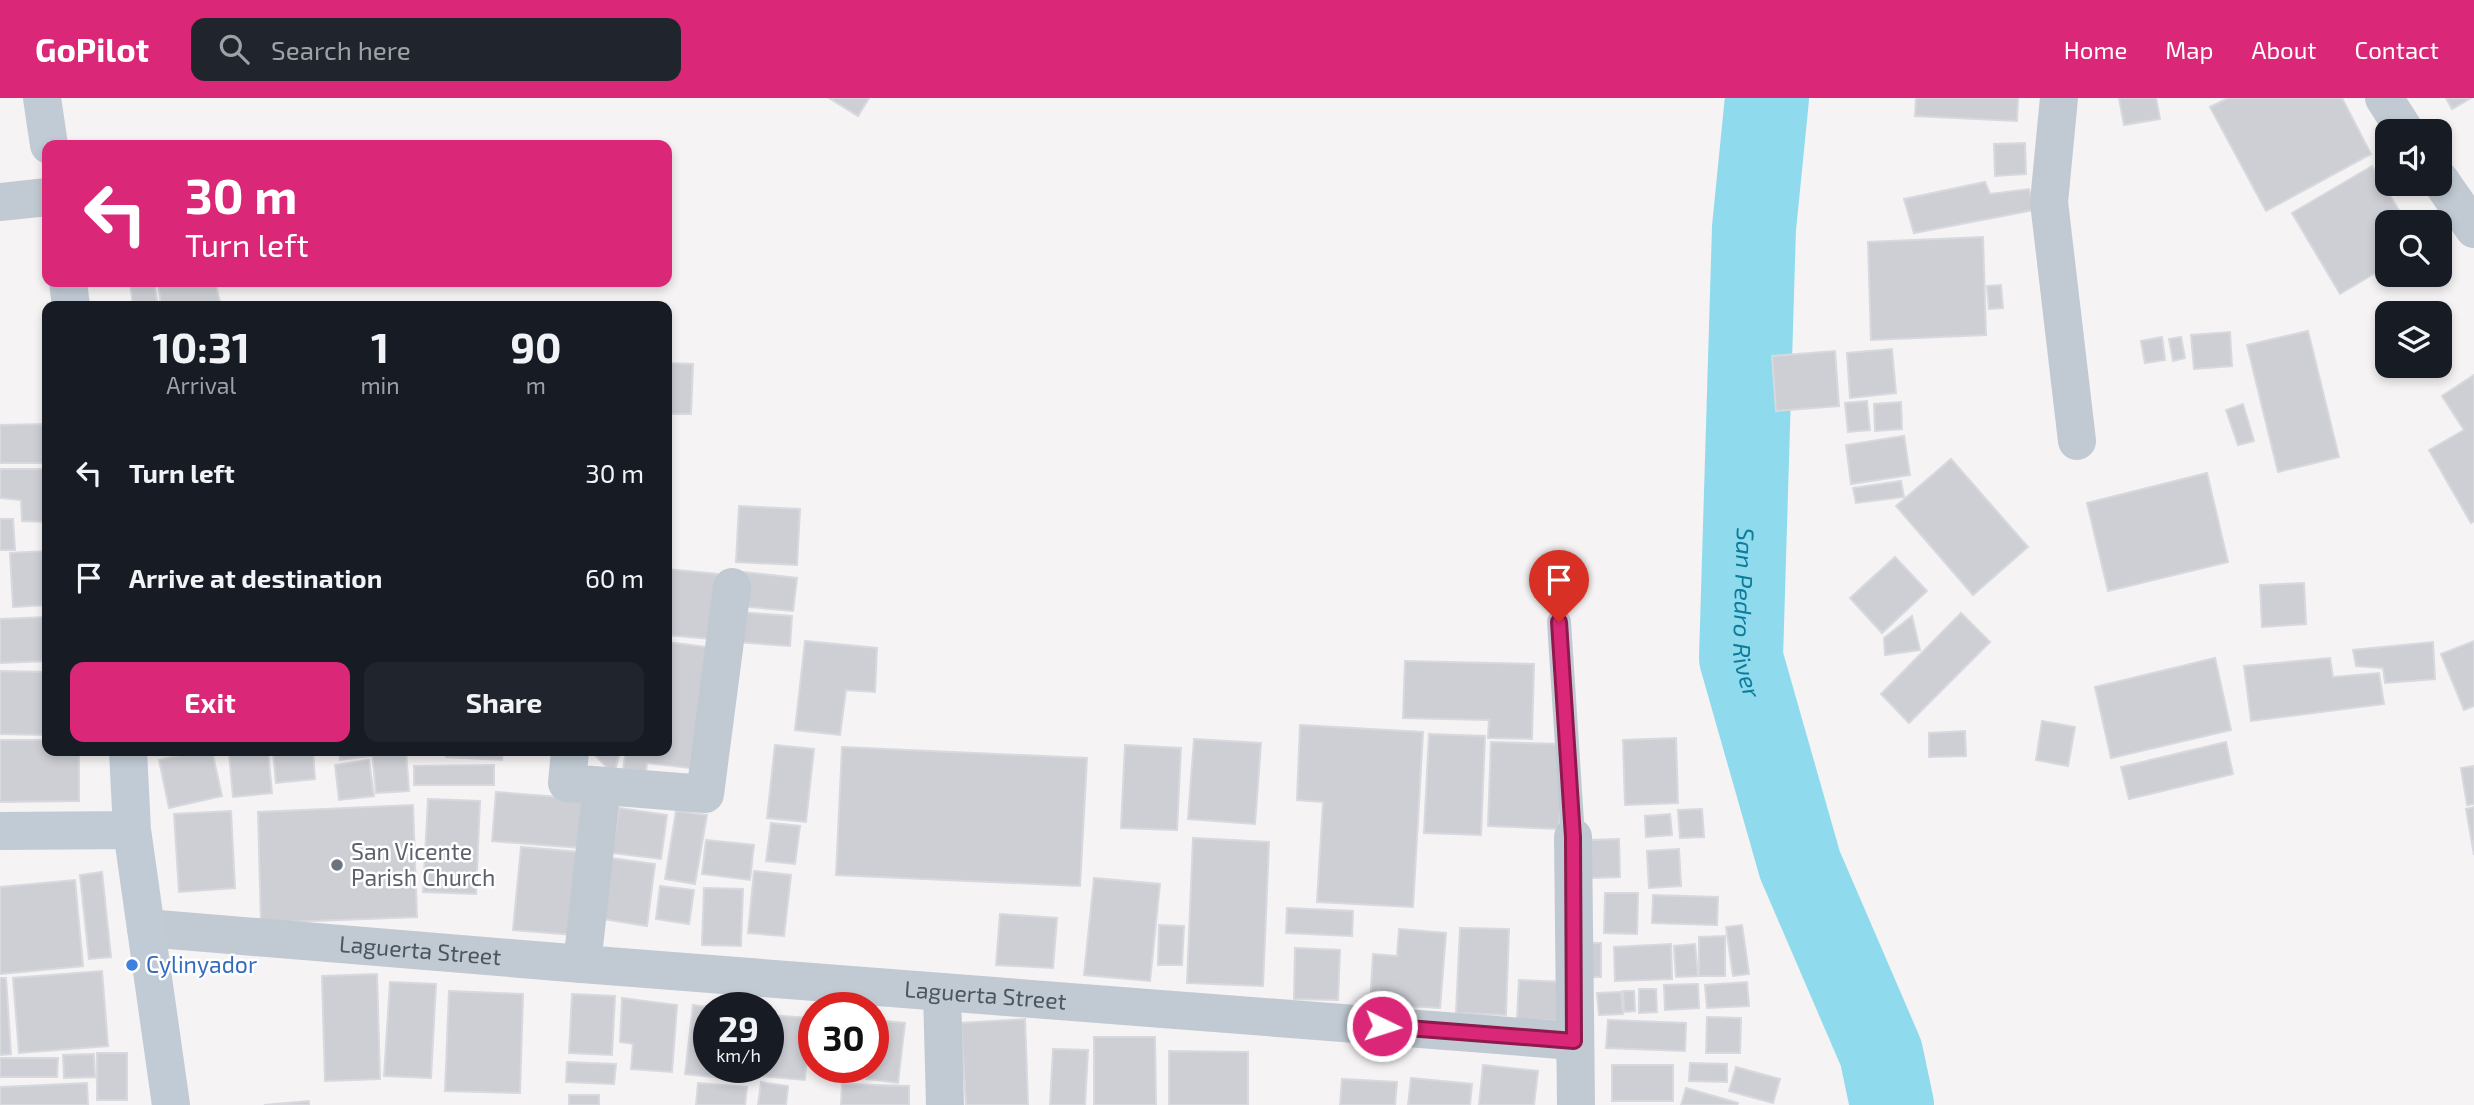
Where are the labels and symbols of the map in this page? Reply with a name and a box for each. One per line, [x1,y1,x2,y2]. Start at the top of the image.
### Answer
water label: San Pedro River [1728,527,1768,701]
pin [1529,550,1589,622]
place label: San Vicente Parish Church [351,837,495,891]
marker: San Vicente Parish Church [329,857,345,873]
street label: Laguerta Street [338,929,503,970]
place label: Cylinyador [146,950,257,978]
marker: Cylinyador [124,957,140,973]
street label: Laguerta Street [903,974,1068,1015]
position arrow [1345,989,1419,1063]
speed limit sign: 30 [798,992,889,1083]

